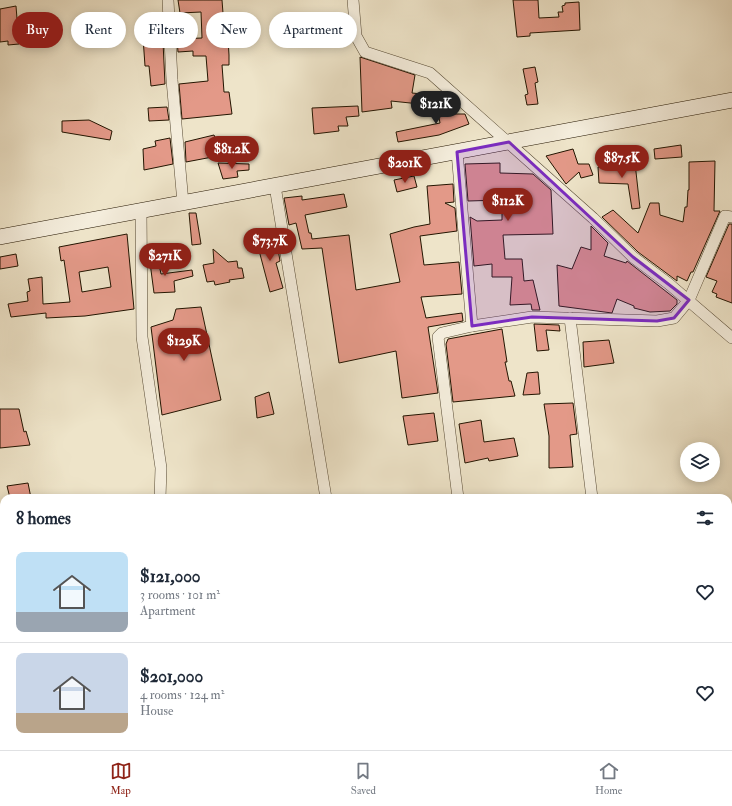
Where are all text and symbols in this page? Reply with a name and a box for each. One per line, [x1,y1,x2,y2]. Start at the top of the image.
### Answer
chip: Buy [12,12,63,48]
chip: Rent [71,12,126,48]
chip: Filters [134,12,198,48]
chip: New [206,12,261,48]
chip: Apartment [269,12,357,48]
pin: $121K [408,91,464,125]
text: $121K [420,96,452,112]
pin: $81.2K [199,136,265,170]
text: $81.2K [214,141,250,157]
pin: $87.5K [589,145,655,179]
pin: $201K [377,150,433,184]
text: $87.5K [604,150,640,166]
text: $201K [388,155,422,171]
pin: $112K [480,188,536,222]
text: $112K [492,193,524,209]
pin: $73.7K [237,228,303,262]
text: $73.7K [252,233,288,249]
pin: $271K [137,243,193,277]
text: $271K [148,248,182,264]
pin: $129K [156,328,212,362]
text: $129K [167,333,201,349]
map controls [680,442,720,482]
button: layers [680,442,720,482]
icon: filters [694,507,716,529]
text: 8 homes [16,508,71,529]
text: $121,000 [140,566,201,587]
icon: home [48,568,96,616]
icon: heart [694,581,716,603]
text: 3 rooms · 101 m² [140,587,220,603]
text: Apartment [140,603,196,619]
text: $201,000 [140,666,203,687]
icon: home [48,669,96,717]
icon: heart [694,682,716,704]
text: 4 rooms · 124 m² [140,687,224,703]
text: House [140,703,173,719]
tab: Map [110,760,132,797]
tab: Saved [351,760,376,797]
tab: Home [595,760,622,797]

